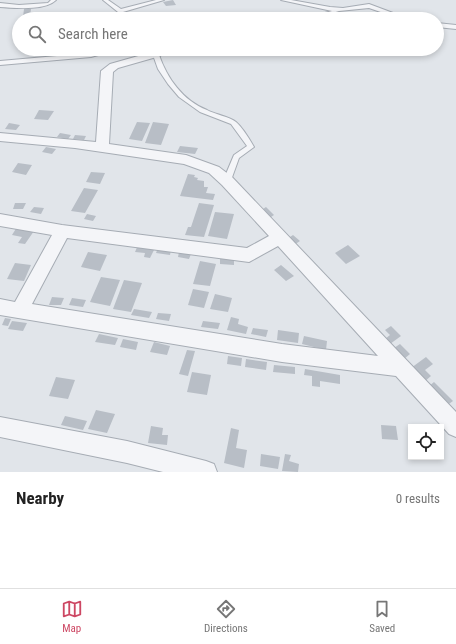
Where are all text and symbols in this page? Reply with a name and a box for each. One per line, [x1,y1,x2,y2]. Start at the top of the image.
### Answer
search box [12,12,444,56]
icon: search [26,23,48,45]
text: Search here [58,25,128,43]
map controls [408,424,444,460]
button: locate [408,424,444,460]
text: Nearby [16,488,64,508]
text: 0 results [396,491,440,506]
tab: Map [61,598,83,635]
tab: Directions [204,598,248,635]
tab: Saved [369,598,395,635]

